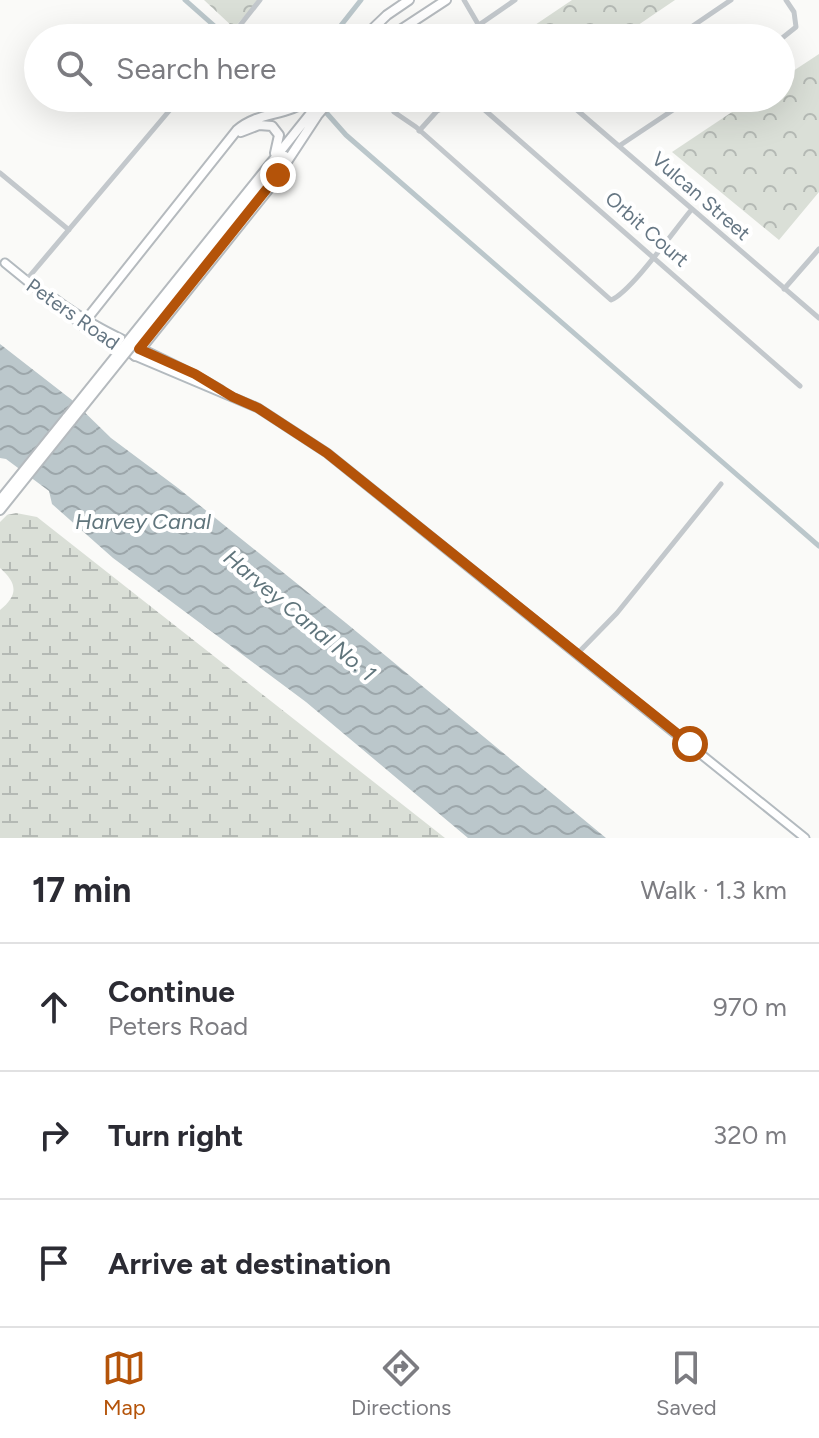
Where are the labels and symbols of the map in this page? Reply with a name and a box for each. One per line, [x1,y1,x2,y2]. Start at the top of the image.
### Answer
street label: Vulcan Street [647,147,755,245]
route end [260,157,296,193]
street label: Orbit Court [600,186,694,272]
street label: Peters Road [22,273,124,355]
water label: Harvey Canal [75,508,211,535]
water label: Harvey Canal No. 1 [218,544,381,687]
route start [672,726,708,762]

